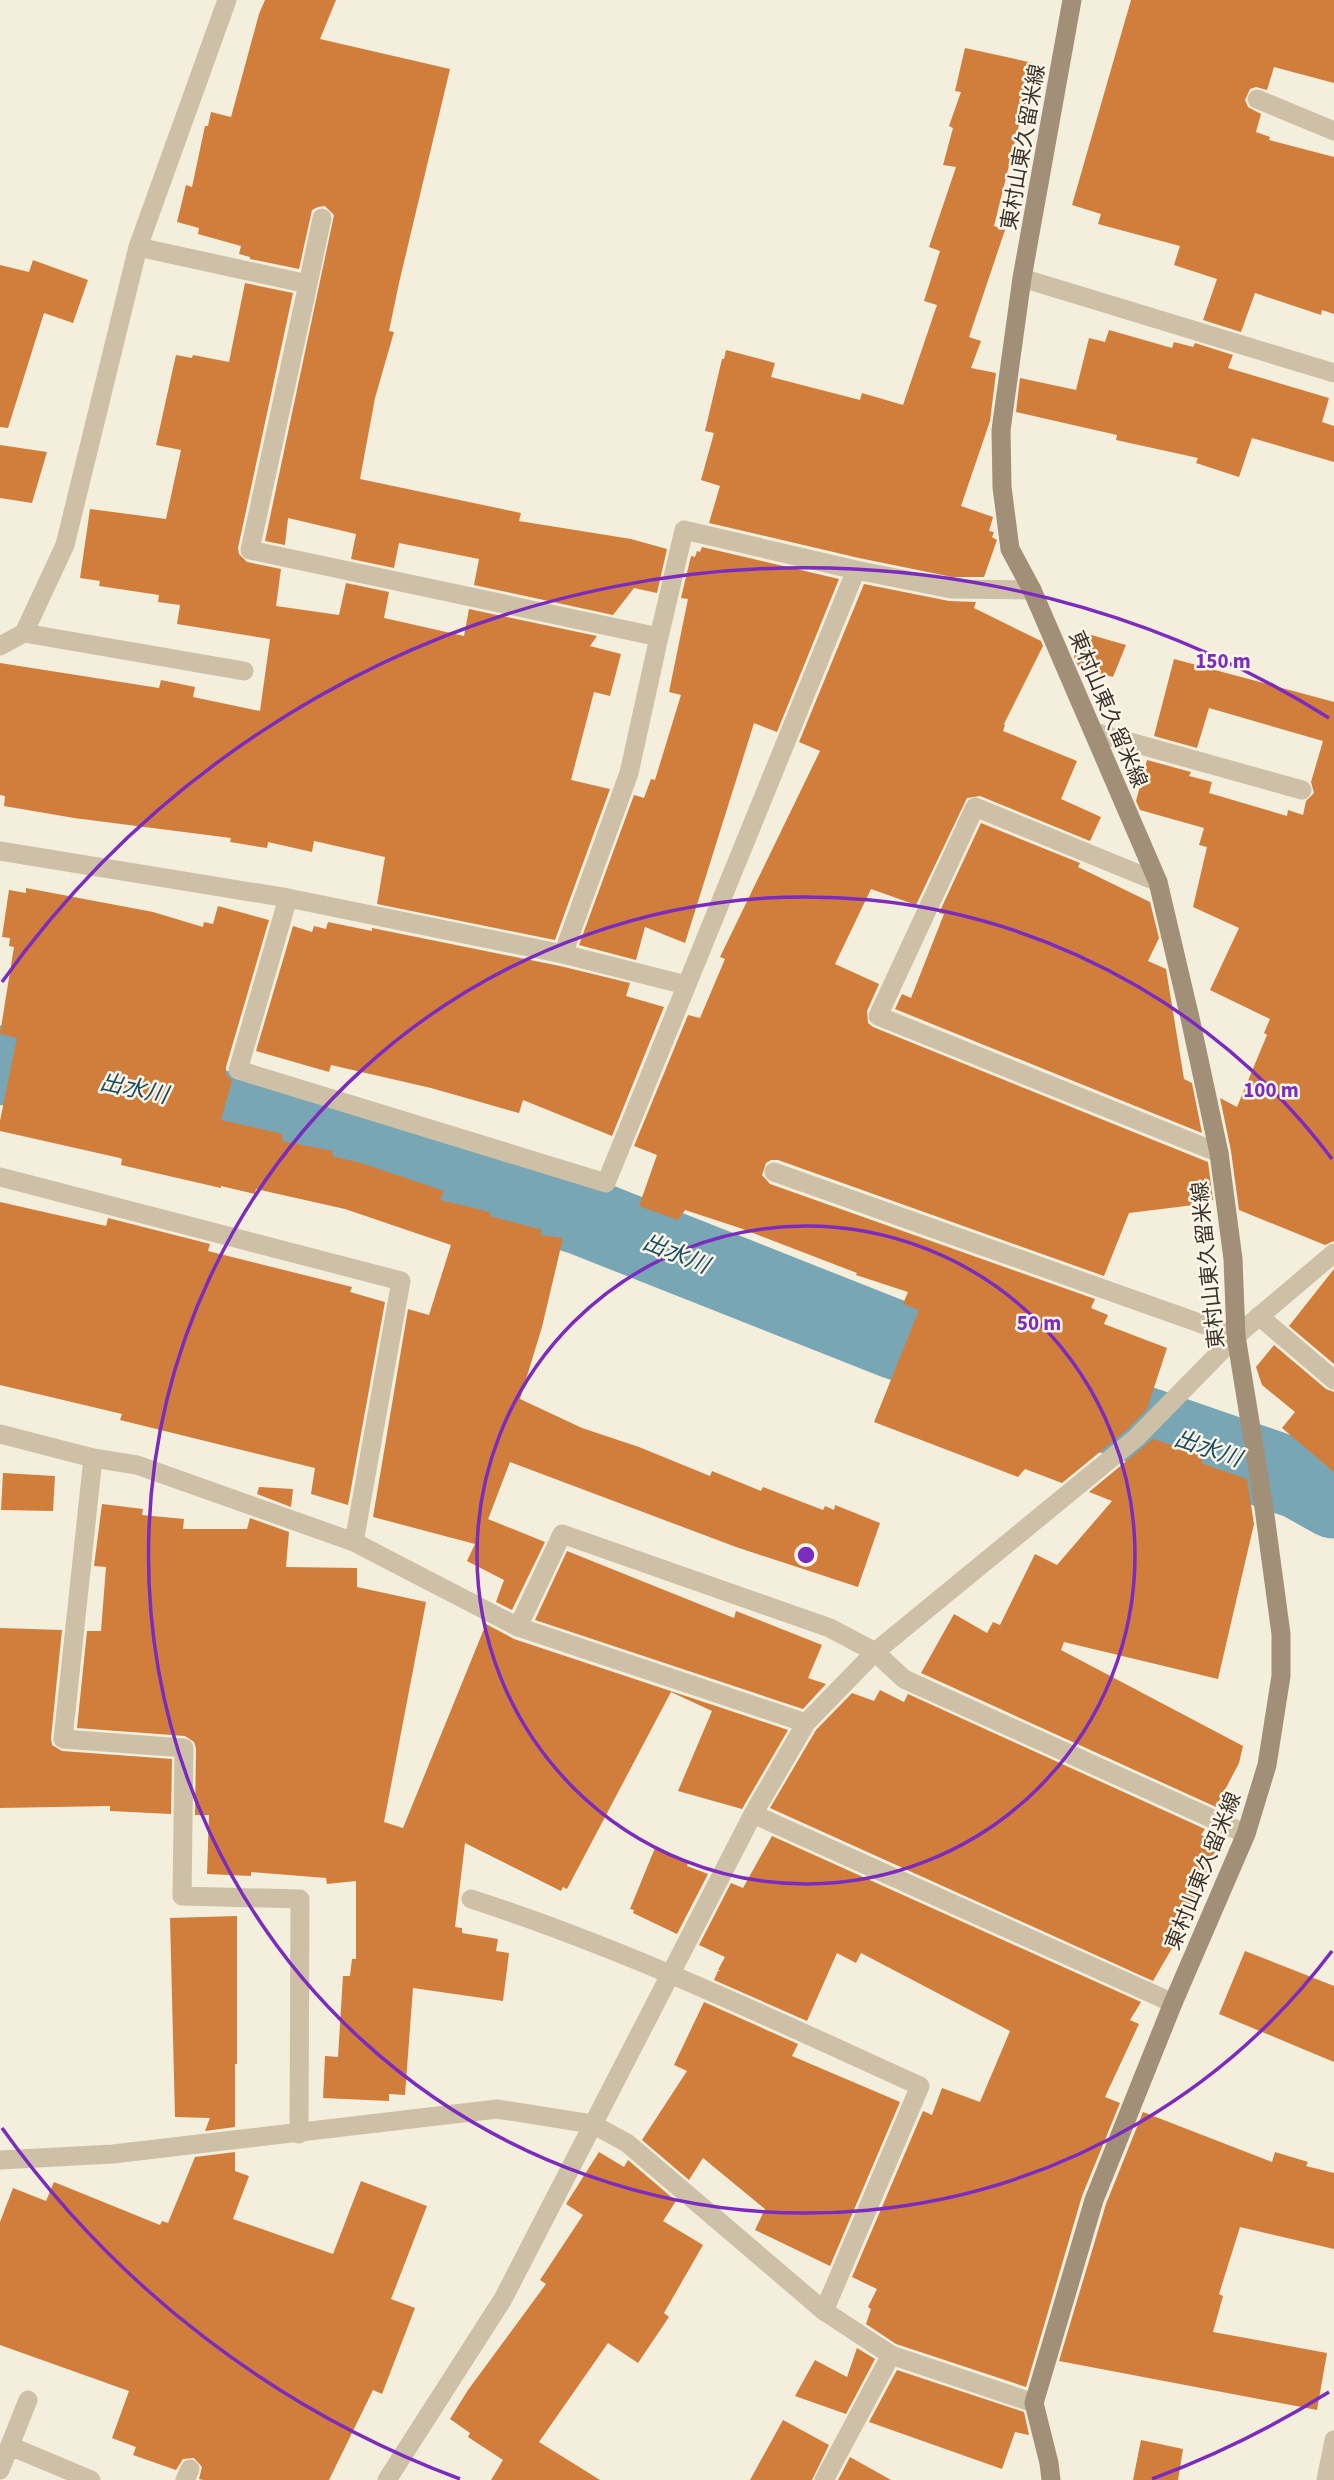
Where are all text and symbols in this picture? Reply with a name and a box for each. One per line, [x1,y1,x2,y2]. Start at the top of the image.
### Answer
street label: 東村山東久留米線 [994,62,1052,232]
street label: 東村山東久留米線 [1061,626,1155,792]
text: 150 m [1195,646,1251,676]
water label: 出水川 [97,1065,174,1112]
text: 100 m [1243,1075,1299,1105]
street label: 東村山東久留米線 [1184,1180,1232,1350]
water label: 出水川 [638,1225,717,1283]
text: 50 m [1017,1308,1061,1338]
water label: 出水川 [1170,1422,1249,1476]
centre of rings [794,1543,818,1567]
street label: 東村山東久留米線 [1158,1787,1248,1955]

